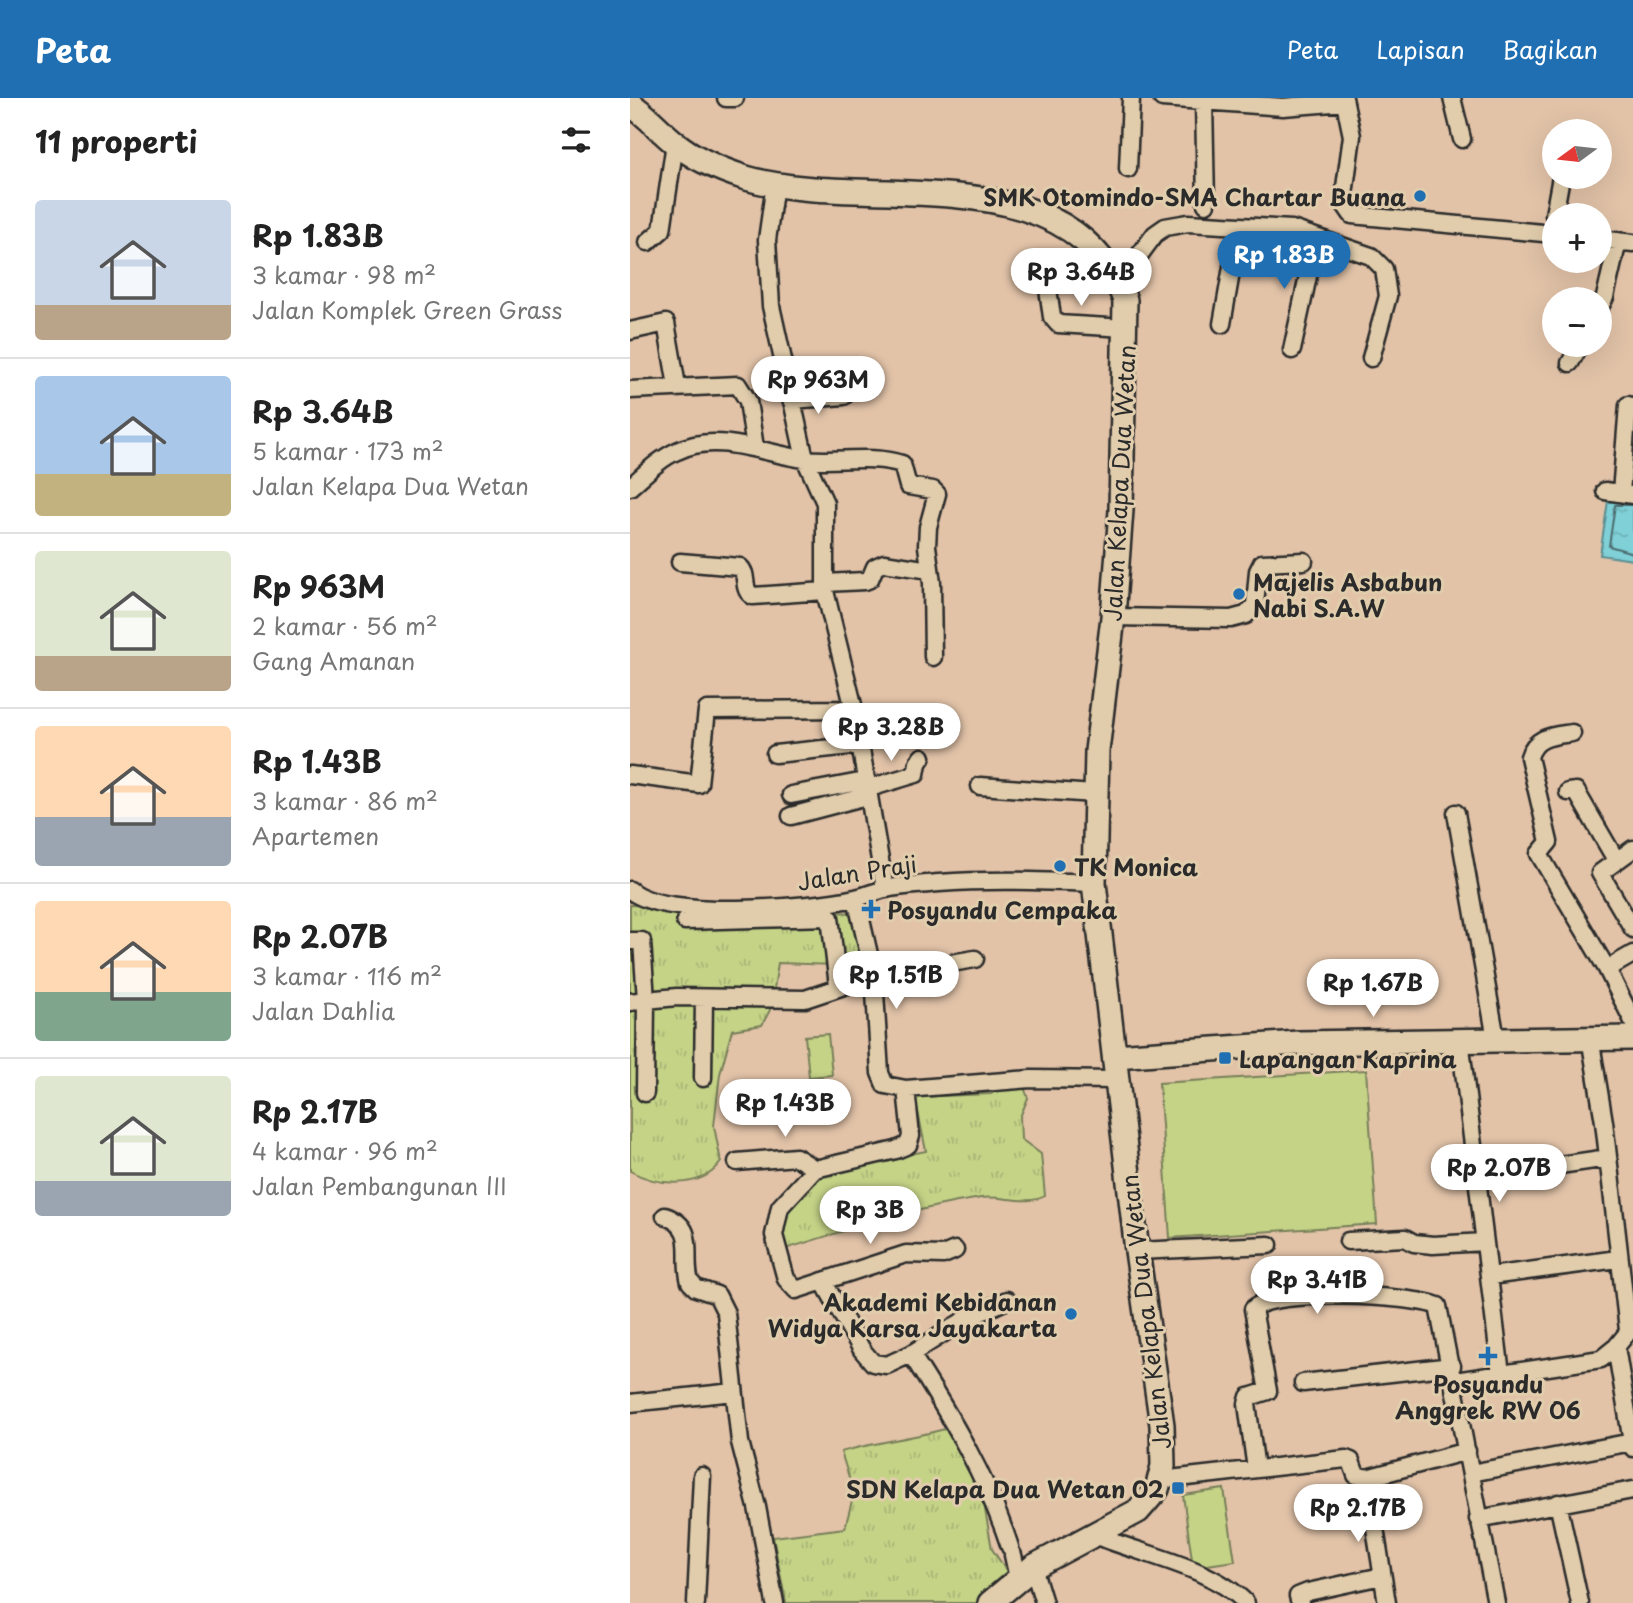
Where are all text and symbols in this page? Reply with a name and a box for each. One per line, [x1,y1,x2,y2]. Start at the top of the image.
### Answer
text: Peta [35,24,111,74]
text: Peta [1287,31,1338,67]
text: Lapisan [1376,31,1465,67]
text: Bagikan [1503,31,1598,67]
text: 11 properti [35,118,197,163]
north arrow [1542,119,1612,189]
map controls [1542,119,1612,357]
icon: filters [557,121,595,159]
place label: SMK Otomindo-SMA Chartar Buana [983,179,1406,214]
marker: SMK Otomindo-SMA Chartar Buana [1412,188,1428,204]
button: + [1542,203,1612,273]
text: Rp 1.83B [252,212,384,257]
icon: home [91,228,175,312]
pin: Rp 1.83B [1212,232,1356,291]
text: Rp 1.83B [1233,236,1335,271]
pin: Rp 3.64B [1009,248,1153,308]
text: Rp 3.64B [1027,253,1135,288]
text: 3 kamar · 98 m² [252,257,436,292]
button: − [1542,287,1612,357]
text: Jalan Komplek Green Grass [252,292,562,327]
street label: Jalan Kelapa Dua Wetan [1094,344,1144,622]
pin: Rp 963M [753,356,883,416]
text: Rp 963M [767,361,869,396]
text: Rp 3.64B [252,388,394,433]
icon: home [91,404,175,488]
text: 5 kamar · 173 m² [252,433,444,468]
text: Jalan Kelapa Dua Wetan [252,468,529,503]
text: Rp 963M [252,563,385,608]
place label: Majelis Asbabun Nabi S.A.W [1253,564,1442,625]
icon: home [91,579,175,663]
marker: Majelis Asbabun Nabi S.A.W [1231,586,1247,602]
text: 2 kamar · 56 m² [252,608,438,643]
text: Gang Amanan [252,643,415,678]
pin: Rp 3.28B [819,704,963,763]
text: Rp 3.28B [838,708,944,743]
text: Rp 1.43B [252,738,382,783]
icon: home [91,754,175,838]
text: 3 kamar · 86 m² [252,783,438,818]
text: Apartemen [252,818,379,853]
street label: Jalan Praji [795,845,919,899]
place label: TK Monica [1074,849,1198,884]
marker: TK Monica [1052,858,1068,874]
place label: Posyandu Cempaka [887,892,1117,927]
marker: Posyandu Cempaka [861,899,881,919]
text: Rp 2.07B [252,913,388,958]
icon: home [91,929,175,1013]
pin: Rp 1.51B [824,951,968,1011]
text: Rp 1.51B [849,956,943,991]
text: 3 kamar · 116 m² [252,958,442,993]
pin: Rp 1.67B [1301,960,1445,1019]
text: Rp 1.67B [1323,964,1423,999]
text: Jalan Dahlia [252,993,395,1028]
place label: Lapangan Kaprina [1239,1041,1457,1076]
marker: Lapangan Kaprina [1217,1050,1233,1066]
pin: Rp 1.43B [713,1080,857,1139]
text: Rp 1.43B [735,1084,835,1119]
text: Rp 2.17B [252,1088,378,1133]
icon: home [91,1104,175,1188]
text: 4 kamar · 96 m² [252,1133,438,1168]
pin: Rp 2.07B [1427,1144,1571,1204]
text: Rp 2.07B [1447,1149,1551,1184]
text: Jalan Pembangunan III [252,1168,507,1203]
street label: Jalan Kelapa Dua Wetan [1111,1173,1179,1451]
pin: Rp 3B [821,1186,919,1246]
text: Rp 3B [836,1191,904,1226]
pin: Rp 3.41B [1245,1256,1389,1316]
text: Rp 3.41B [1267,1261,1367,1296]
place label: Akademi Kebidanan Widya Karsa Jayakarta [768,1284,1057,1345]
marker: Akademi Kebidanan Widya Karsa Jayakarta [1063,1306,1079,1322]
marker: Posyandu Anggrek RW 06 [1478,1346,1498,1366]
place label: Posyandu Anggrek RW 06 [1395,1366,1581,1427]
place label: SDN Kelapa Dua Wetan 02 [846,1471,1164,1506]
marker: SDN Kelapa Dua Wetan 02 [1170,1480,1186,1496]
pin: Rp 2.17B [1286,1484,1430,1544]
text: Rp 2.17B [1310,1489,1406,1524]

